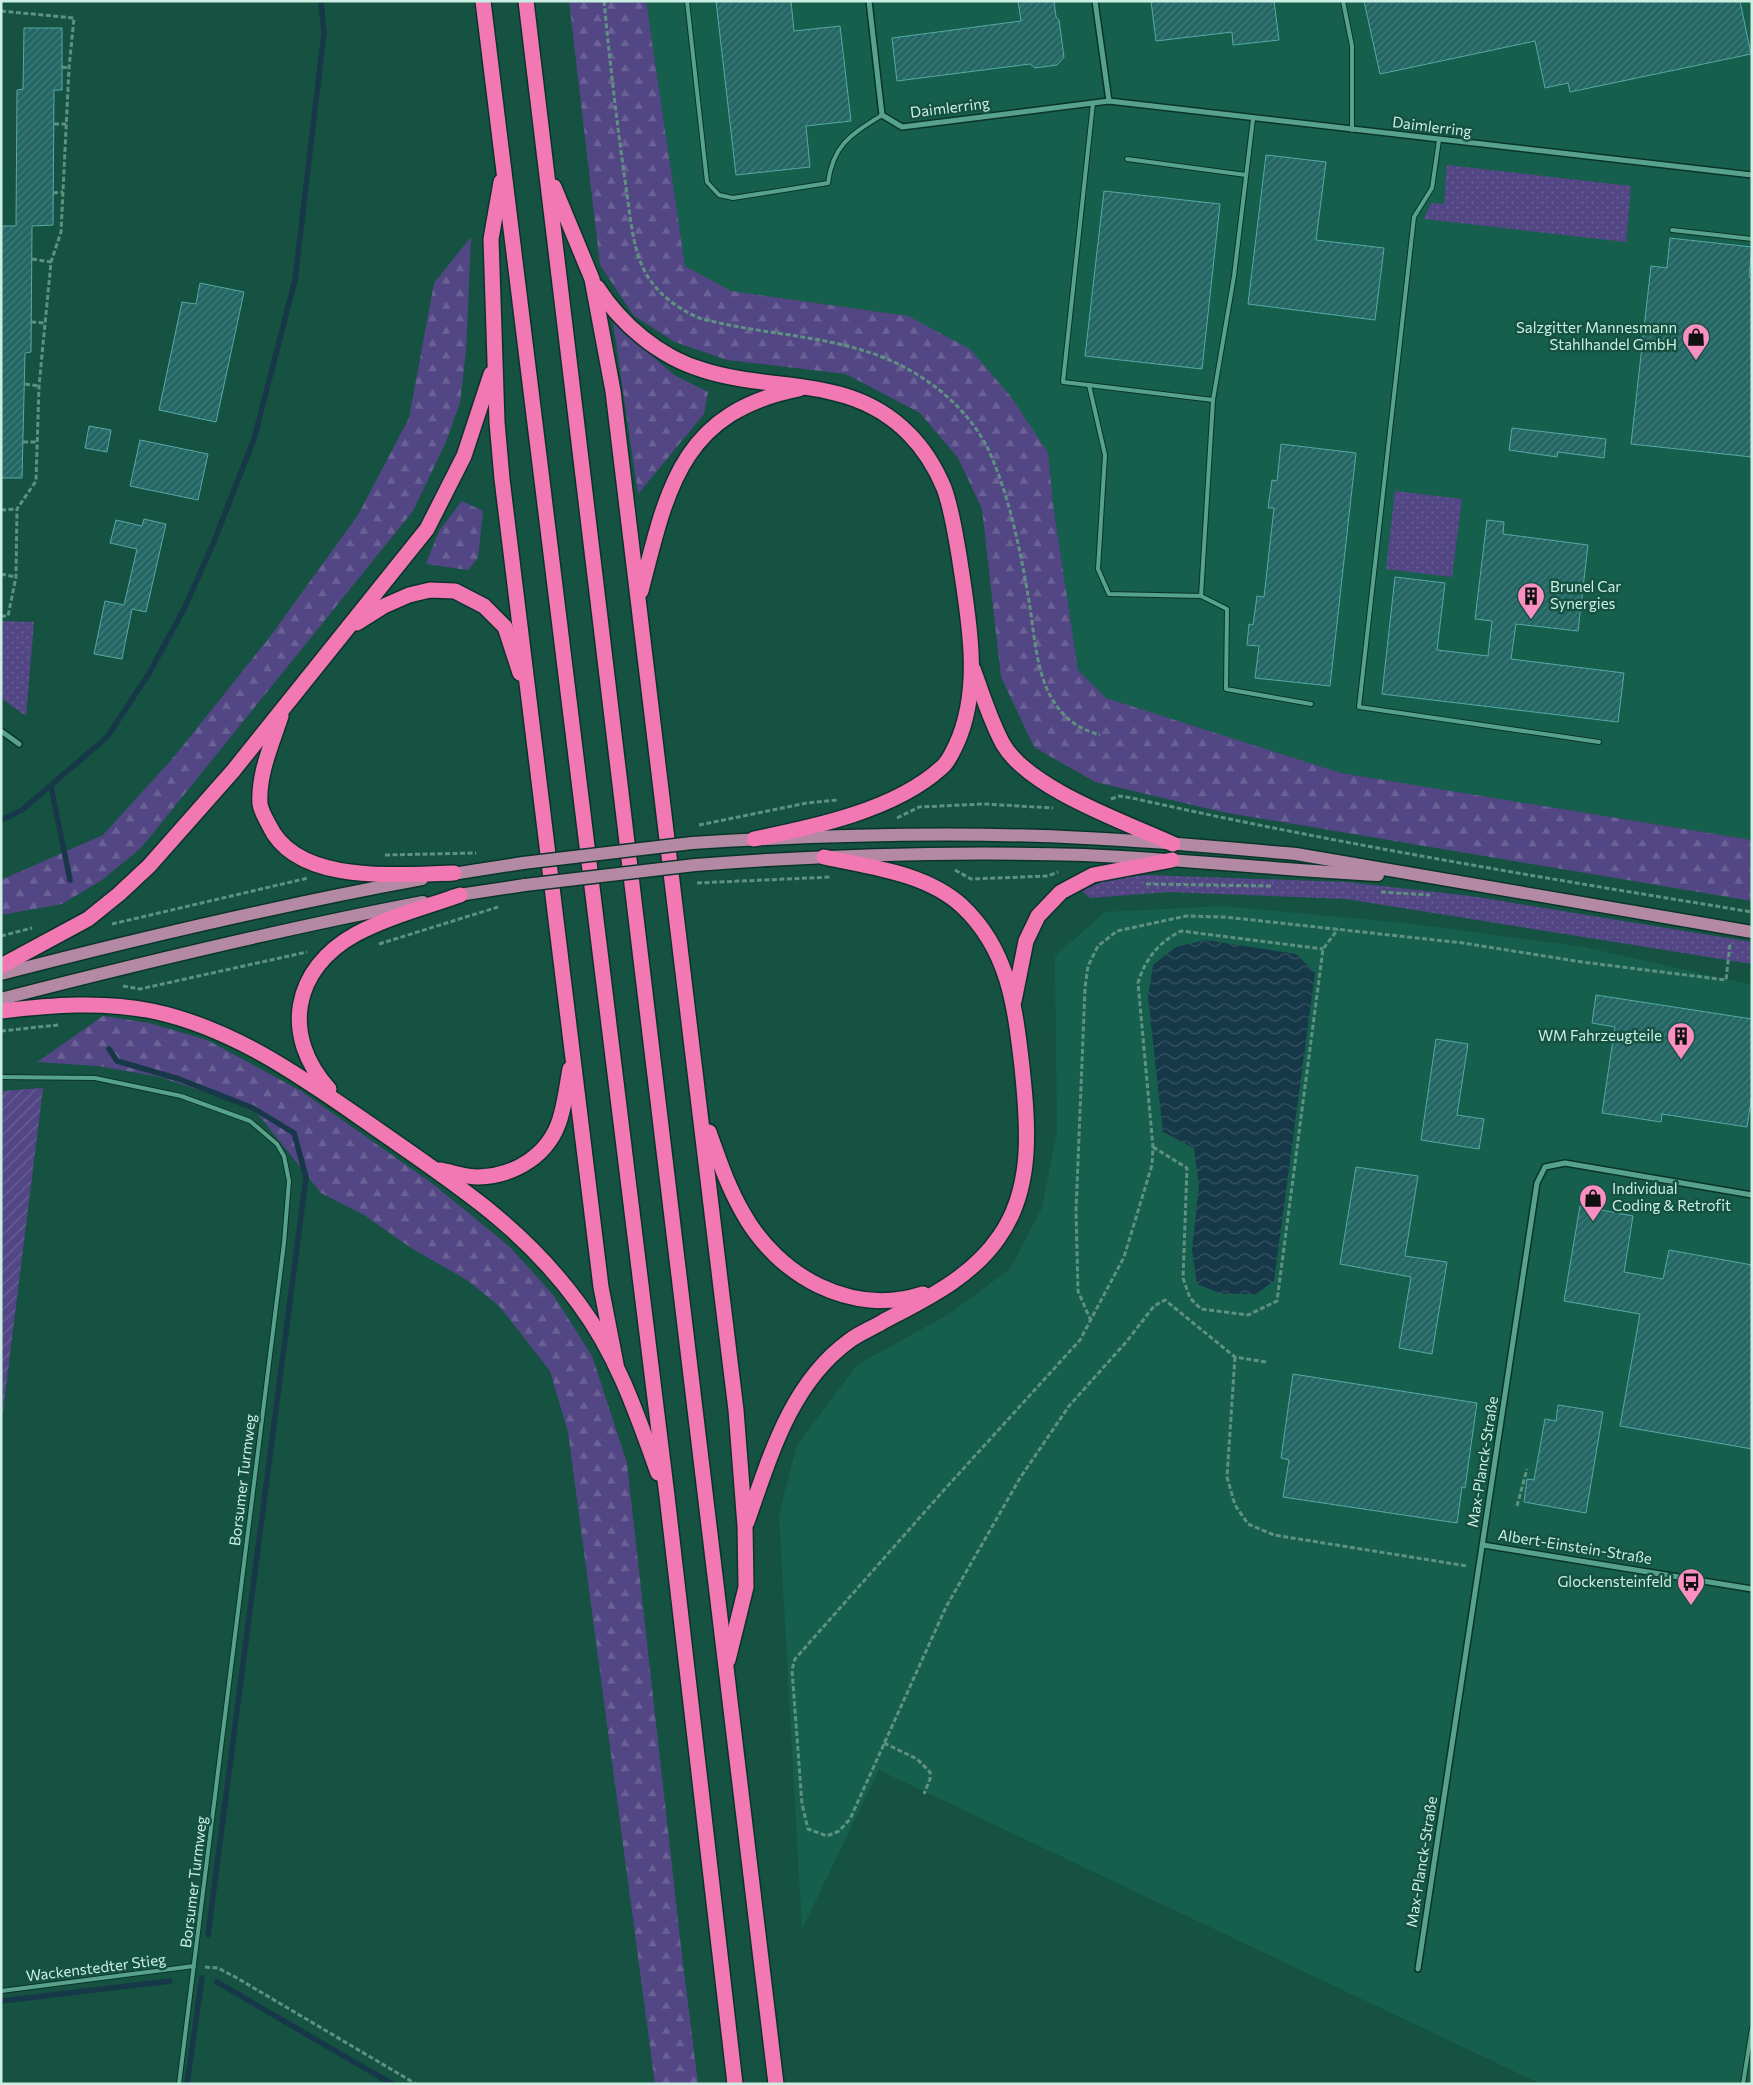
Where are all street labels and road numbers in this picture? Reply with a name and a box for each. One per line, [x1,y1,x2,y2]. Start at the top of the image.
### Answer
street label: Daimlerring [909,93,991,121]
street label: Daimlerring [1391,112,1473,140]
street label: Max-Planck-Straße [1463,1395,1501,1529]
street label: Borsumer Turmweg [225,1413,259,1547]
street label: Albert-Einstein-Straße [1497,1525,1654,1567]
street label: Max-Planck-Straße [1402,1795,1440,1929]
street label: Borsumer Turmweg [176,1815,210,1949]
street label: Wackenstedter Stieg [25,1949,167,1985]

